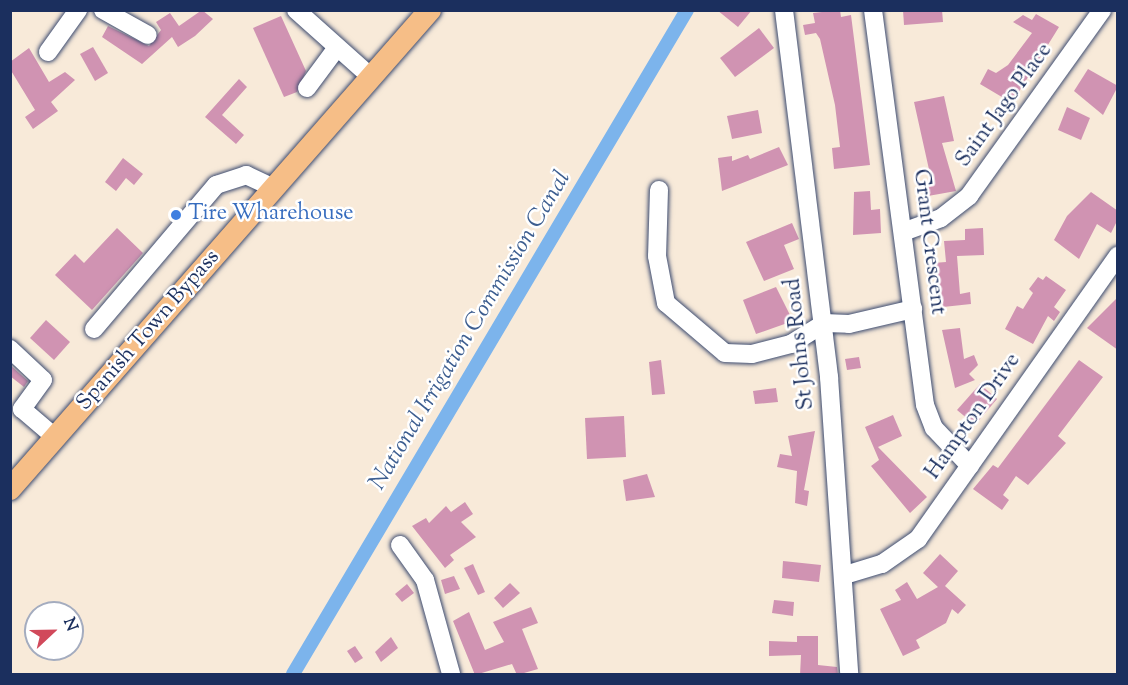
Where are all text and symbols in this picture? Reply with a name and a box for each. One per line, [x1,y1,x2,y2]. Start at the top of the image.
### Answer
street label: Saint Jago Place [951,39,1059,173]
water label: National Irrigation Commission Canal [364,166,578,496]
street label: Grant Crescent [906,168,950,316]
place label: Tire Wharehouse [188,202,354,228]
marker: Tire Wharehouse [169,208,183,222]
street label: Spanish Town Bypass [72,245,226,417]
street label: St Johns Road [781,277,821,411]
street label: Hampton Drive [921,349,1027,485]
north arrow [24,601,84,661]
text: N [56,615,82,635]

